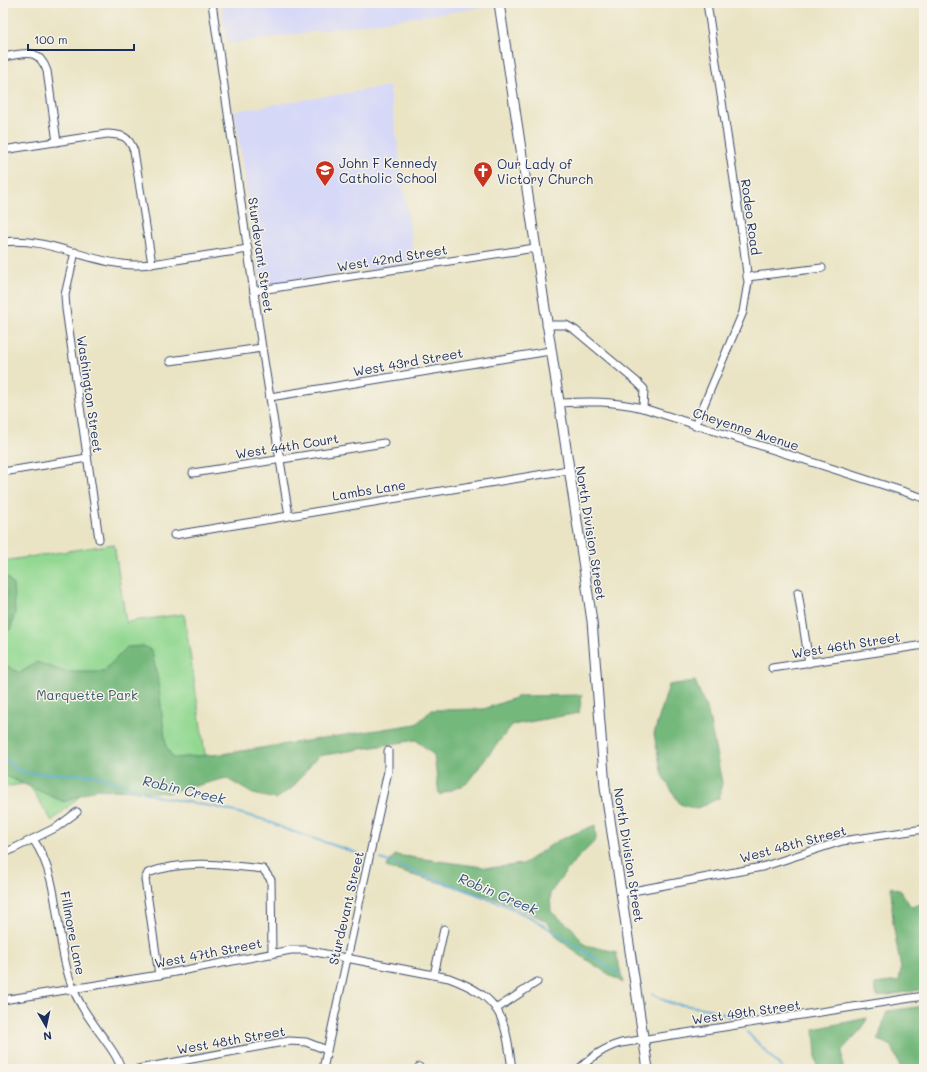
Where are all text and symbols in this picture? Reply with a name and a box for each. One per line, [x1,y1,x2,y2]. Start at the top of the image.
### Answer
scale bar [28,26,134,52]
text: 100 m [34,31,68,47]
place label: John F Kennedy Catholic School [339,154,438,186]
place label: Our Lady of Victory Church [497,155,593,187]
school or university icon: John F Kennedy Catholic School [314,159,336,187]
church icon: Our Lady of Victory Church [472,160,494,188]
street label: Rodeo Road [738,178,765,256]
street label: Sturdevant Street [245,196,278,314]
street label: West 42nd Street [336,240,449,275]
street label: Washington Street [74,334,107,454]
street label: West 43rd Street [352,343,464,380]
street label: Cheyenne Avenue [691,403,802,454]
street label: West 44th Court [234,429,340,462]
street label: North Division Street [572,465,611,601]
street label: Lambs Lane [331,475,407,504]
street label: West 46th Street [790,627,902,661]
park label: Marquette Park [36,686,138,703]
water label: Robin Creek [141,771,228,808]
street label: North Division Street [610,787,649,923]
street label: West 48th Street [738,821,848,866]
street label: Sturdevant Street [324,849,367,967]
water label: Robin Creek [456,868,541,919]
street label: Fillmore Lane [57,890,90,976]
street label: West 47th Street [153,934,263,971]
street label: West 49th Street [690,995,802,1028]
north arrow [26,1006,66,1046]
street label: West 48th Street [175,1022,287,1057]
text: N [42,1028,53,1044]

